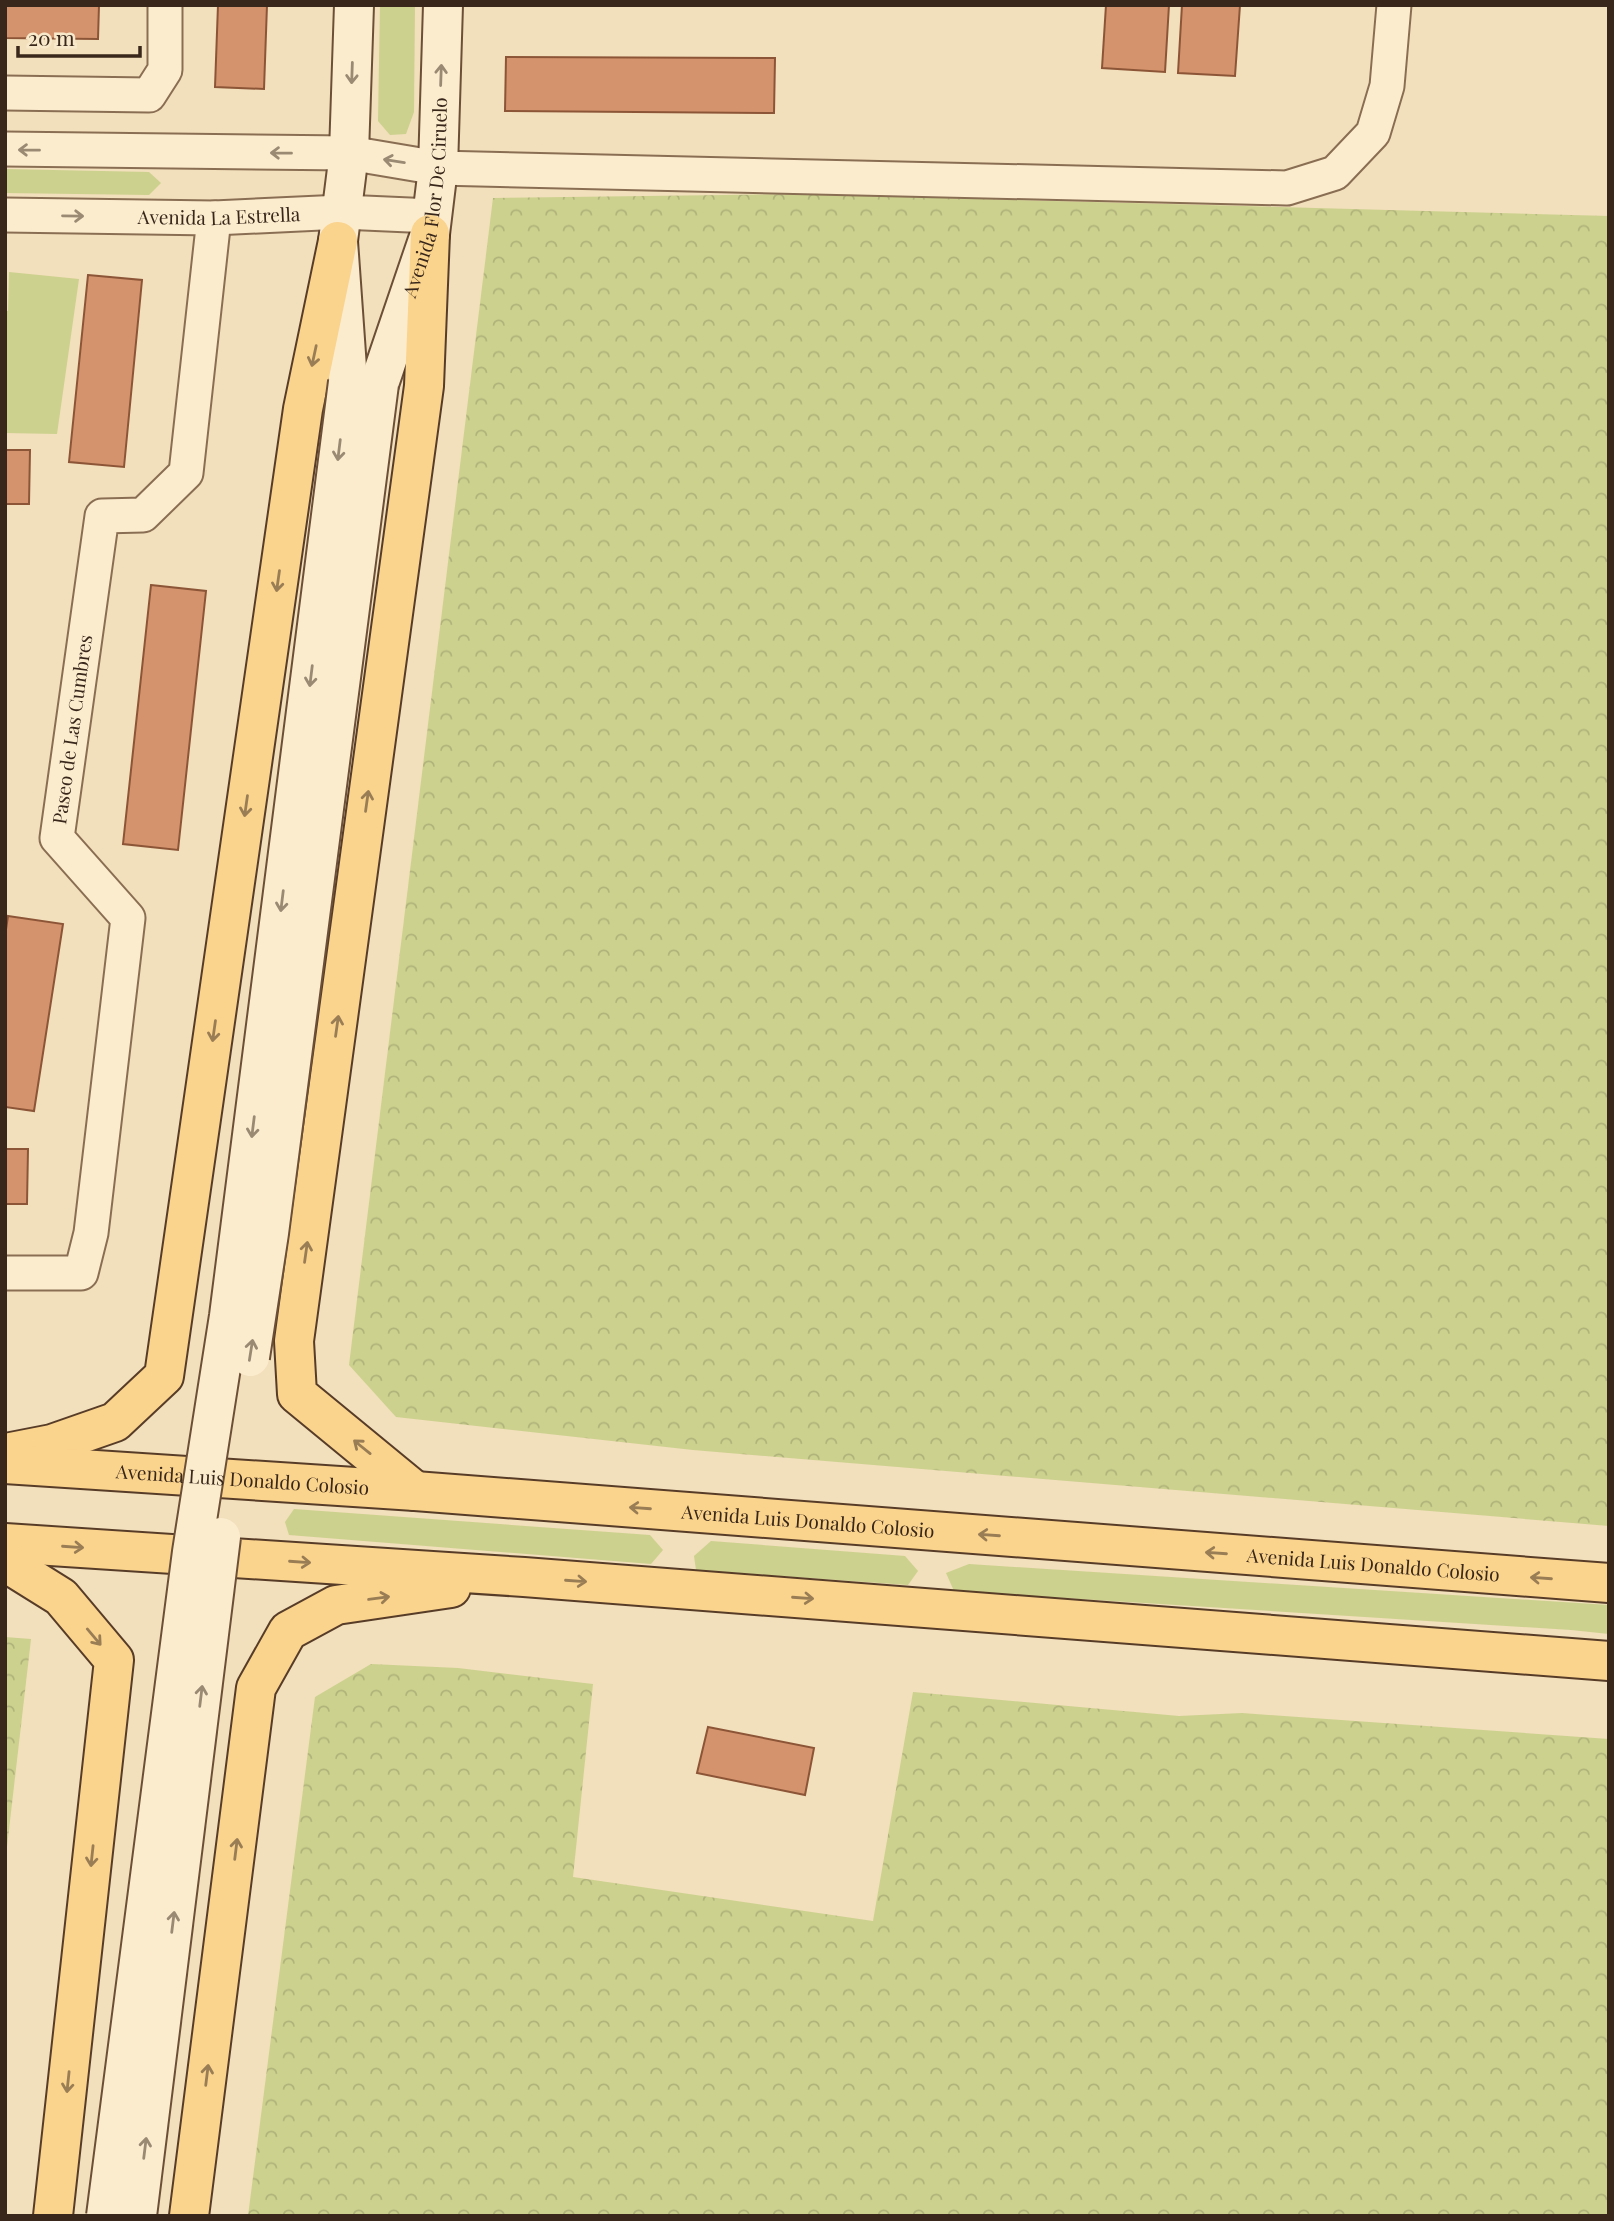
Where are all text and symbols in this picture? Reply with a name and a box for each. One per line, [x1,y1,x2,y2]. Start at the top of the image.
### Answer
scale bar [18,14,140,58]
text: 20 m [28,23,75,51]
one-way arrow [345,62,358,85]
one-way arrow [434,64,447,87]
street label: Avenida Flor De Ciruelo [395,97,452,301]
one-way arrow [18,143,41,157]
one-way arrow [270,146,293,160]
one-way arrow [383,154,405,167]
street label: Avenida La Estrella [136,200,301,230]
one-way arrow [62,209,85,223]
one-way arrow [307,344,321,367]
one-way arrow [333,438,346,461]
one-way arrow [272,569,285,591]
street label: Paseo de Las Cumbres [45,633,97,826]
one-way arrow [304,664,317,686]
one-way arrow [361,790,374,813]
one-way arrow [239,794,252,817]
one-way arrow [276,889,289,912]
one-way arrow [330,1016,343,1038]
one-way arrow [207,1019,220,1042]
one-way arrow [247,1115,260,1138]
one-way arrow [300,1241,313,1264]
one-way arrow [245,1339,258,1362]
one-way arrow [354,1440,372,1455]
street label: Avenida Luis Donaldo Colosio [114,1457,370,1500]
street label: Avenida Luis Donaldo Colosio [680,1497,935,1543]
one-way arrow [630,1501,652,1514]
one-way arrow [979,1528,1001,1541]
one-way arrow [62,1541,84,1554]
street label: Avenida Luis Donaldo Colosio [1245,1541,1501,1587]
one-way arrow [1205,1546,1228,1559]
one-way arrow [289,1556,311,1569]
one-way arrow [1530,1571,1552,1584]
one-way arrow [564,1575,587,1588]
one-way arrow [367,1592,389,1605]
one-way arrow [791,1592,814,1605]
one-way arrow [86,1627,102,1645]
one-way arrow [194,1686,207,1708]
one-way arrow [230,1839,243,1861]
one-way arrow [86,1844,99,1867]
one-way arrow [166,1911,179,1934]
one-way arrow [201,2064,214,2087]
one-way arrow [61,2070,74,2093]
one-way arrow [138,2137,151,2160]

